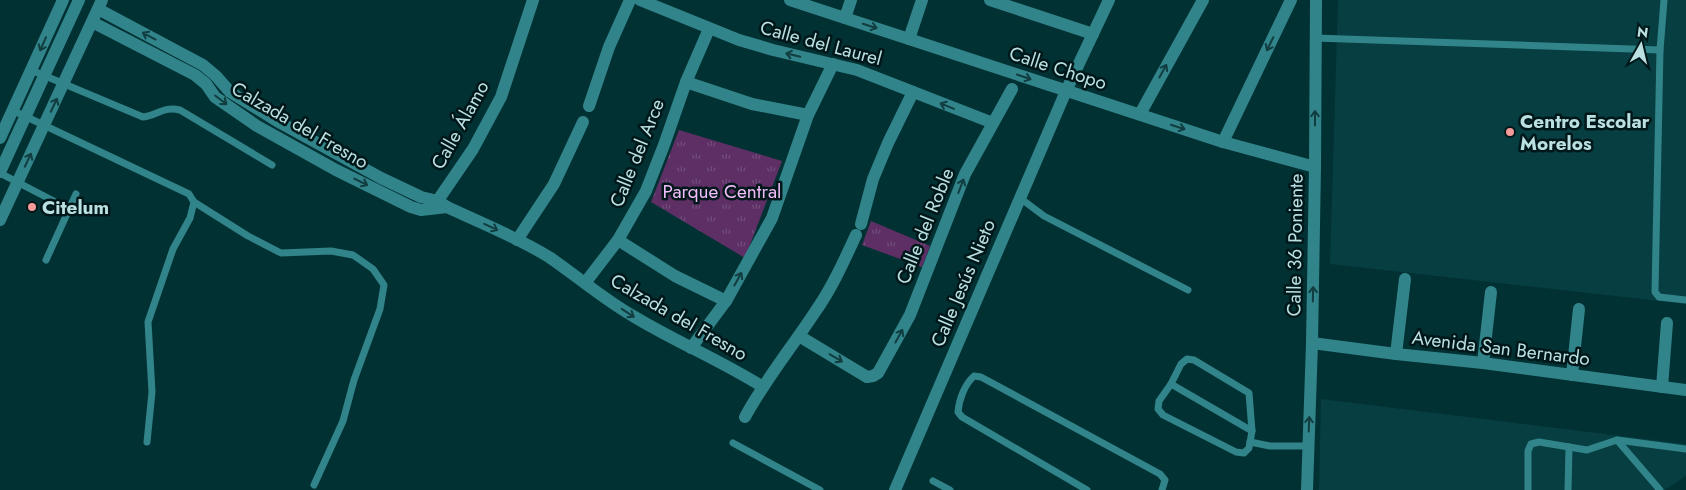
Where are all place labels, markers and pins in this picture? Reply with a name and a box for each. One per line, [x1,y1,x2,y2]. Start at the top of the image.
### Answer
place label: Centro Escolar Morelos [1520,108,1650,157]
marker: Centro Escolar Morelos [1504,126,1516,138]
place label: Citelum [42,194,109,221]
marker: Citelum [26,201,38,213]

